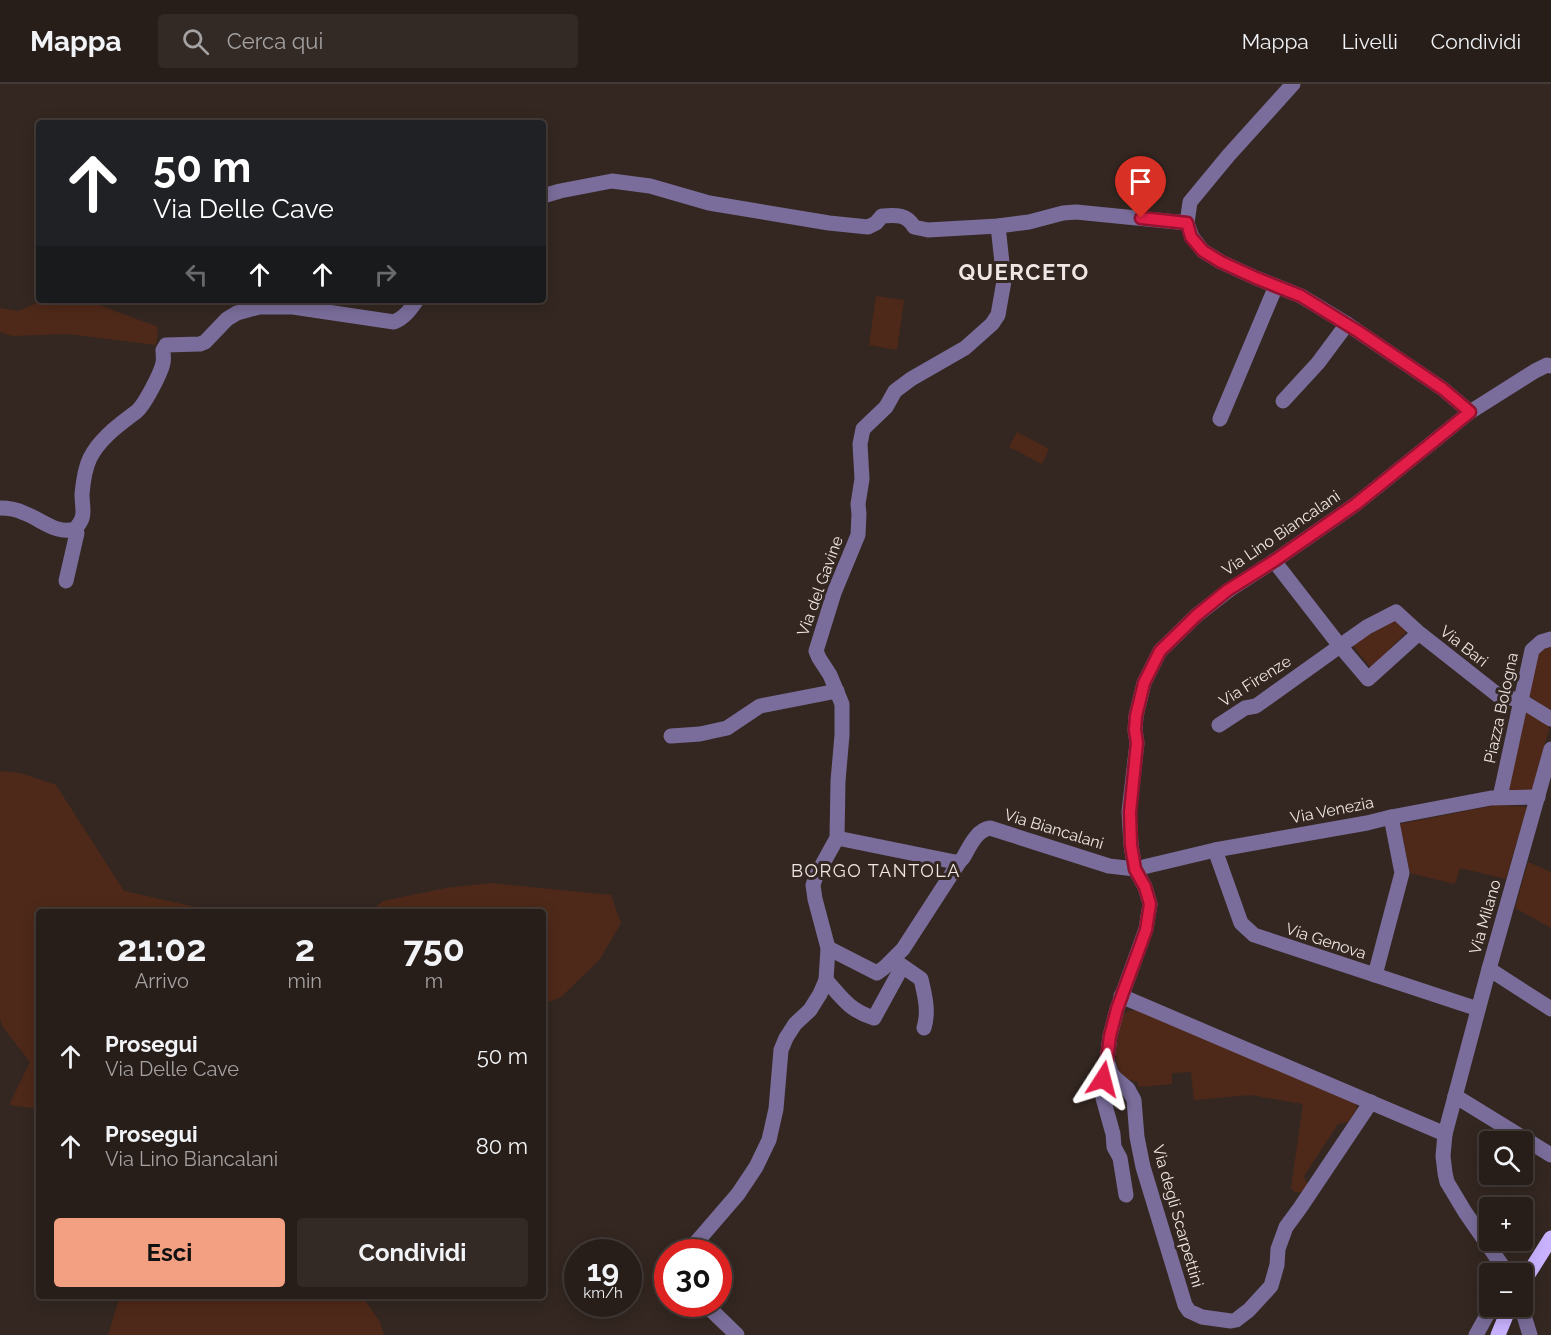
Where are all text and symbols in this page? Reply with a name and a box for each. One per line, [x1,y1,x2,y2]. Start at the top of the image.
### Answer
search box [158,14,578,68]
text: Mappa [30,25,122,58]
icon: search [179,25,212,58]
text: Cerca qui [227,28,323,54]
text: Mappa [1242,29,1309,54]
text: Livelli [1342,29,1398,54]
text: Condividi [1431,29,1521,54]
text: 50 m [153,143,251,192]
icon: ahead [54,144,132,222]
pin [1115,156,1166,218]
icon: arrive [1124,165,1157,198]
text: Via Delle Cave [153,193,334,224]
icon: left [180,258,213,291]
icon: ahead [243,258,276,291]
icon: ahead [306,258,339,291]
icon: right [369,258,402,291]
district label: QUERCETO [958,259,1090,285]
street label: Via Lino Biancalani [1218,486,1344,580]
street label: Via del Gavine [793,533,847,639]
street label: Via Bari [1436,621,1492,671]
street label: Via Firenze [1216,651,1294,711]
street label: Piazza Bologna [1480,651,1522,765]
street label: Via Venezia [1289,793,1375,827]
street label: Via Biancalani [1002,805,1106,853]
district label: BORGO TANTOLA [791,860,961,881]
street label: Via Milano [1465,878,1505,956]
street label: Via Genova [1283,919,1369,963]
text: 21:02 [117,927,207,969]
text: 2 [295,927,315,969]
text: 750 [403,927,465,969]
text: Arrivo [135,969,189,993]
text: min [288,969,322,993]
text: m [425,969,443,993]
text: Prosegui [105,1031,198,1057]
icon: ahead [54,1040,87,1073]
text: 50 m [477,1043,528,1069]
position arrow [1071,1047,1135,1111]
text: Via Delle Cave [105,1057,239,1081]
text: Prosegui [105,1121,198,1147]
icon: ahead [54,1130,87,1163]
map controls [1479,1131,1533,1317]
button: search [1479,1131,1533,1185]
text: 80 m [476,1133,528,1159]
street label: Via degli Scarpettini [1149,1143,1207,1289]
text: Via Lino Biancalani [105,1147,278,1171]
button: + [1479,1197,1533,1251]
button: Esci [54,1218,285,1287]
button: Condividi [297,1218,528,1287]
speed limit sign: 30 [654,1239,732,1317]
text: 19 [587,1253,619,1288]
button: − [1479,1263,1533,1317]
text: km/h [583,1284,623,1302]

